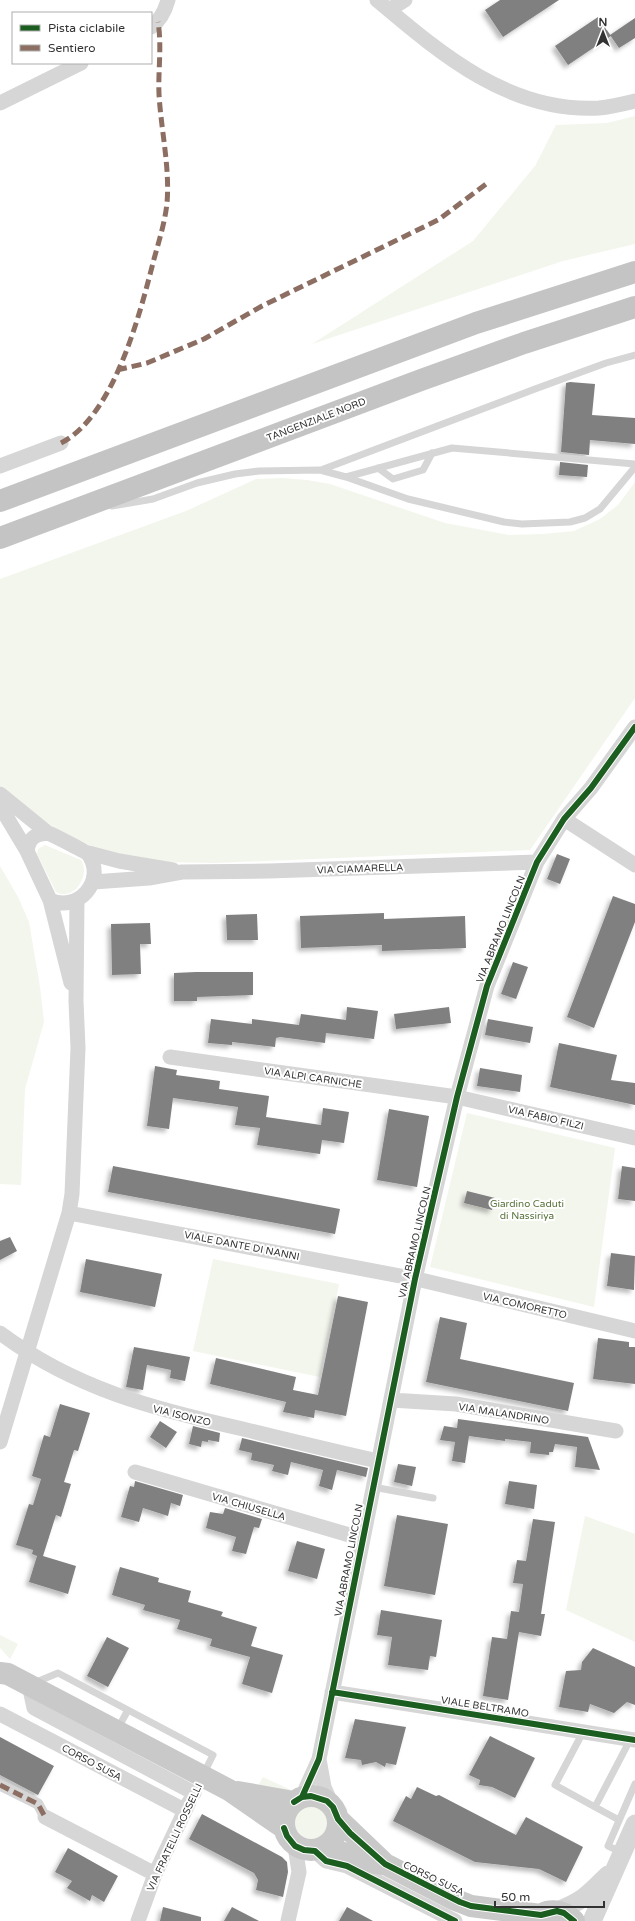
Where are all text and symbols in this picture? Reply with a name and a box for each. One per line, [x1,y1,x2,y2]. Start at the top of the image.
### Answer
legend [12,12,152,64]
north arrow [583,12,623,52]
text: N [599,16,607,29]
text: Pista ciclabile [48,21,125,35]
text: Sentiero [48,41,95,55]
street label: TANGENZIALE NORD [265,395,368,444]
street label: VIA CIAMARELLA [317,861,403,877]
street label: VIA ABRAMO LINCOLN [474,874,528,985]
street label: VIA ALPI CARNICHE [263,1065,362,1091]
street label: VIA FABIO FILZI [507,1103,585,1133]
street label: VIA ABRAMO LINCOLN [396,1185,434,1299]
park label: Giardino Caduti di Nassiriya [490,1198,564,1222]
street label: VIALE DANTE DI NANNI [183,1229,301,1263]
street label: VIA COMORETTO [481,1290,568,1322]
street label: VIA MALANDRINO [458,1401,550,1427]
street label: VIA ISONZO [151,1403,212,1429]
street label: VIA CHIUSELLA [210,1491,287,1523]
street label: VIA ABRAMO LINCOLN [332,1503,366,1618]
street label: VIALE BELTRAMO [440,1694,530,1720]
street label: CORSO SUSA [59,1742,124,1784]
street label: VIA FRATELLI ROSSELLI [145,1782,205,1893]
street label: CORSO SUSA [401,1859,466,1899]
scale bar [495,1883,604,1909]
text: 50 m [501,1890,530,1904]

